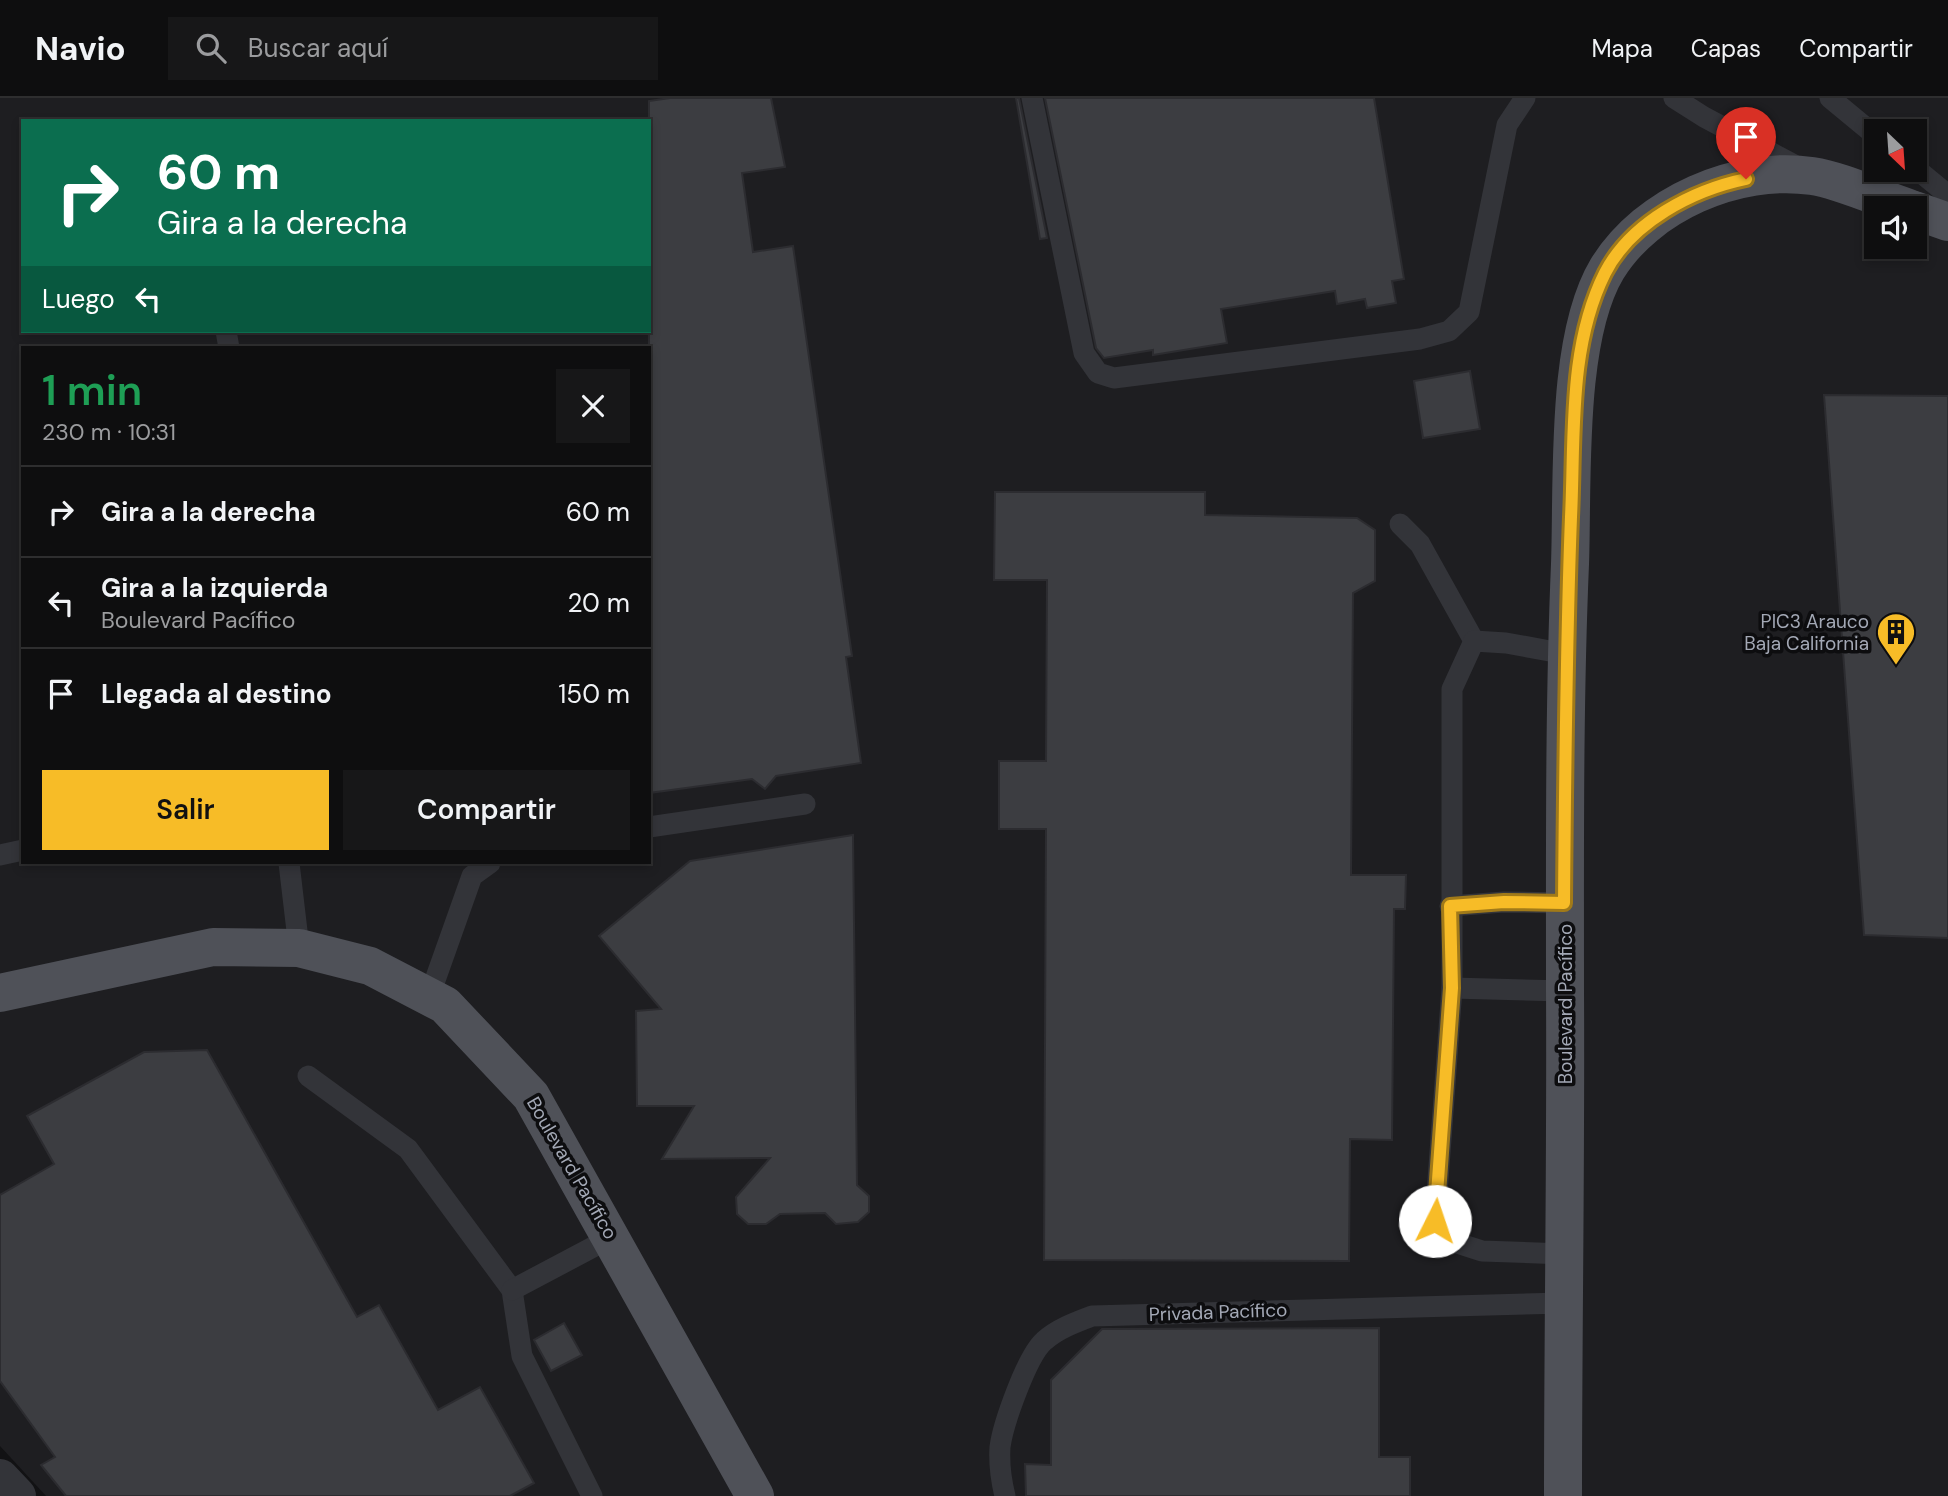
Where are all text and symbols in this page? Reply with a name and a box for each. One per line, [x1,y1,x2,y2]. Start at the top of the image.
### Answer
search box [168,17,658,80]
text: Navio [35,27,126,70]
icon: search [192,29,230,67]
text: Buscar aquí [248,31,388,65]
text: Mapa [1591,33,1653,64]
text: Capas [1691,33,1761,64]
text: Compartir [1799,33,1913,64]
pin [1716,107,1776,179]
icon: arrive [1727,118,1765,156]
north arrow [1864,119,1927,182]
map controls [1864,119,1927,259]
text: 60 m [157,140,280,204]
icon: right [42,147,133,238]
button: sound [1864,196,1927,259]
text: Gira a la derecha [157,202,407,244]
icon: left [129,280,167,318]
text: Luego [42,282,115,316]
text: 1 min [42,363,142,418]
button: close [556,369,630,443]
text: 230 m · 10:31 [42,417,176,447]
icon: right [42,493,80,531]
text: Gira a la derecha [101,495,316,529]
text: 60 m [566,495,630,529]
text: Gira a la izquierda [101,571,328,605]
icon: left [42,584,80,622]
text: 20 m [567,586,630,620]
text: Boulevard Pacífico [101,605,295,635]
place label: PIC3 Arauco Baja California [1744,609,1869,656]
building icon: PIC3 Arauco Baja California [1875,611,1917,666]
icon: arrive [42,675,80,713]
text: Llegada al destino [101,677,332,711]
text: 150 m [558,677,630,711]
button: Salir [42,770,329,850]
button: Compartir [343,770,630,850]
street label: Boulevard Pacífico [1553,924,1578,1084]
street label: Boulevard Pacífico [521,1092,623,1244]
position arrow [1398,1184,1472,1258]
street label: Privada Pacífico [1148,1297,1288,1327]

